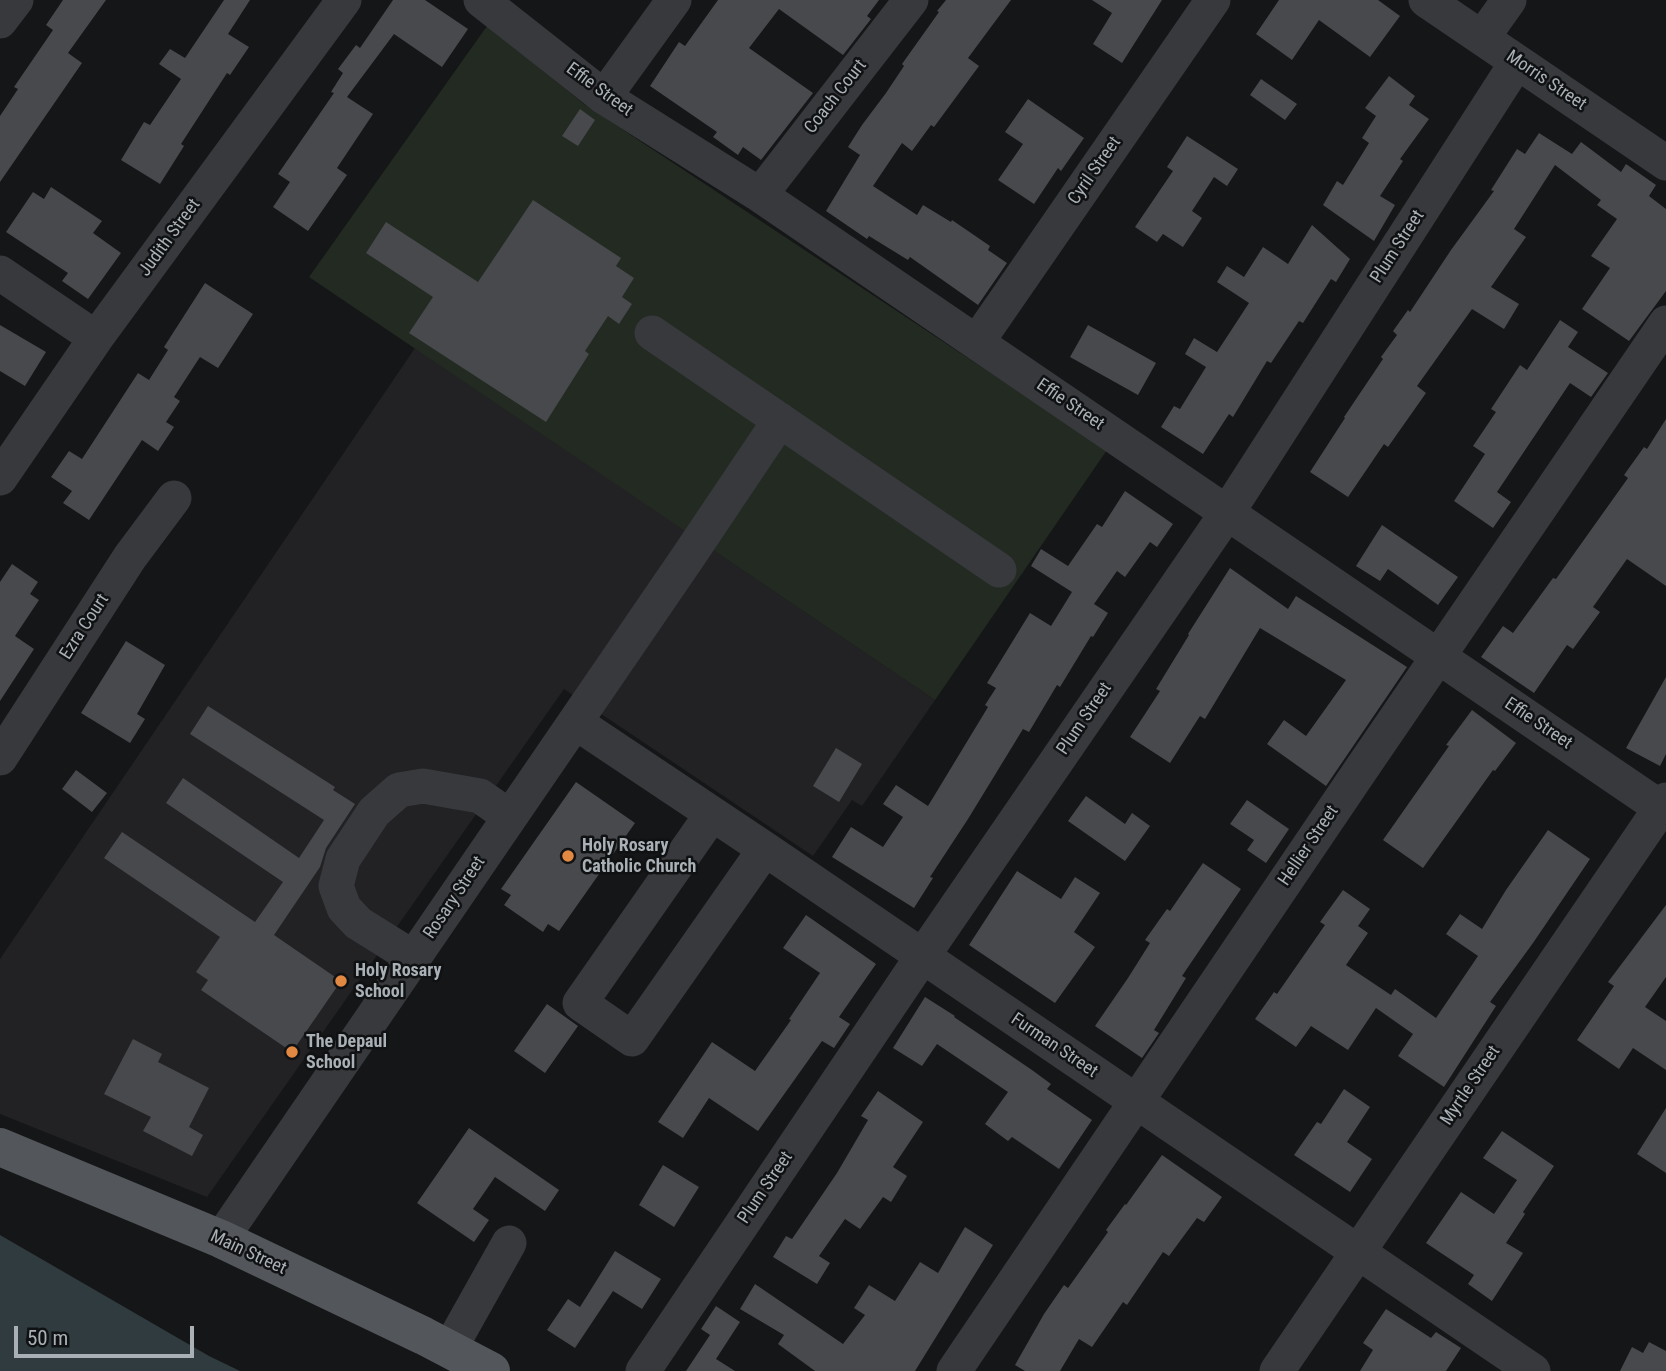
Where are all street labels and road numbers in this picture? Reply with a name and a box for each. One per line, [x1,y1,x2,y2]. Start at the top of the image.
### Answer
street label: Morris Street [1502,46,1590,116]
street label: Coach Court [800,56,872,138]
street label: Effie Street [561,59,637,121]
street label: Cyril Street [1064,133,1126,209]
street label: Judith Street [135,195,205,281]
street label: Plum Street [1366,206,1430,288]
street label: Effie Street [1032,374,1108,436]
street label: Ezra Court [56,590,114,664]
street label: Plum Street [1053,679,1117,759]
street label: Effie Street [1500,693,1576,755]
street label: Hellier Street [1274,802,1344,890]
street label: Rosary Street [420,853,490,943]
street label: Furman Street [1007,1009,1101,1083]
street label: Myrtle Street [1437,1042,1505,1130]
street label: Plum Street [734,1148,798,1228]
street label: Main Street [207,1226,289,1280]

